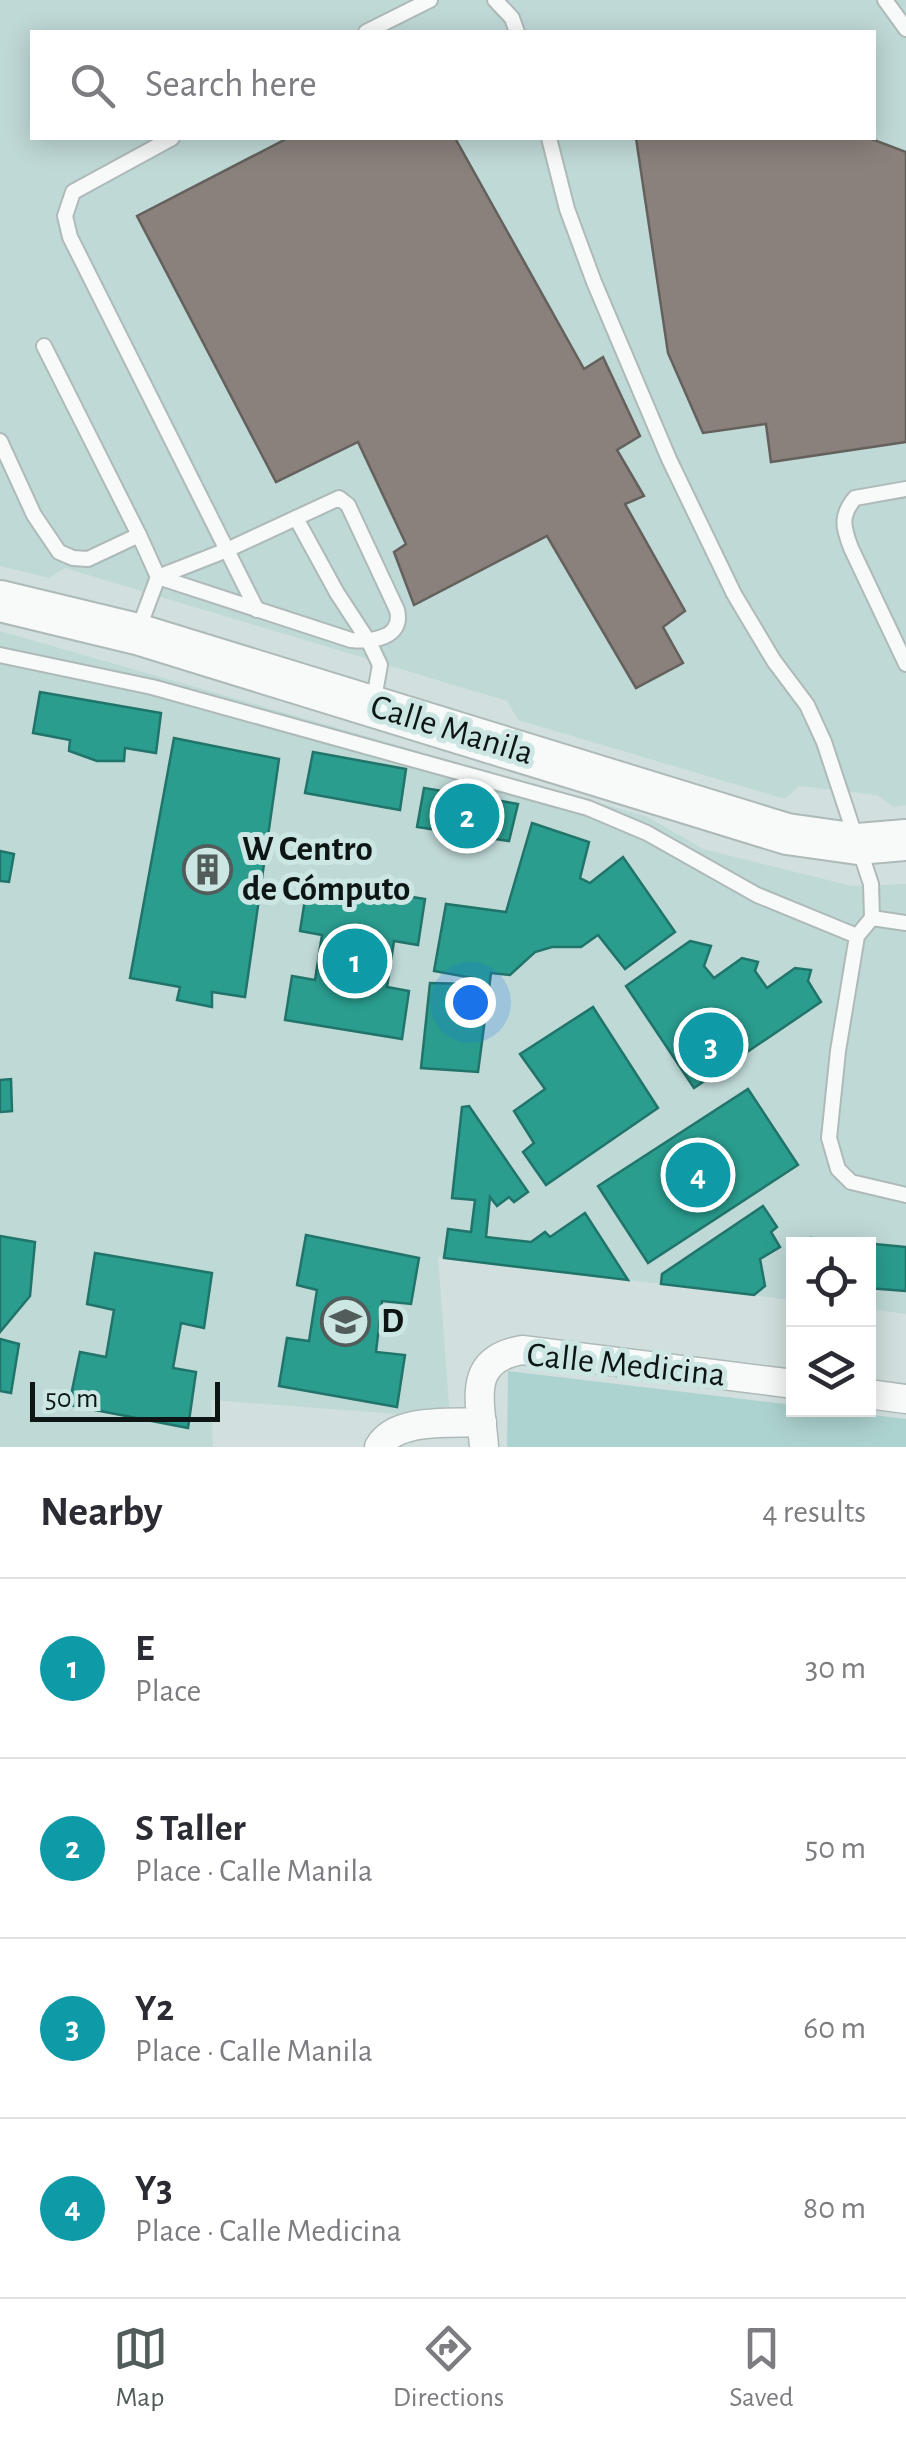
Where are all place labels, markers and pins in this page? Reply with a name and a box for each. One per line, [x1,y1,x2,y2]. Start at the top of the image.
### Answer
pin: 2 [434,778,500,854]
place label: W Centro de Cómputo [242,832,410,907]
building icon: W Centro de Cómputo [181,843,233,895]
pin: 1 [322,924,388,998]
pin: 3 [678,1008,744,1082]
pin: 4 [666,1138,730,1212]
school or university icon: D [320,1295,372,1347]
place label: D [381,1304,404,1339]

